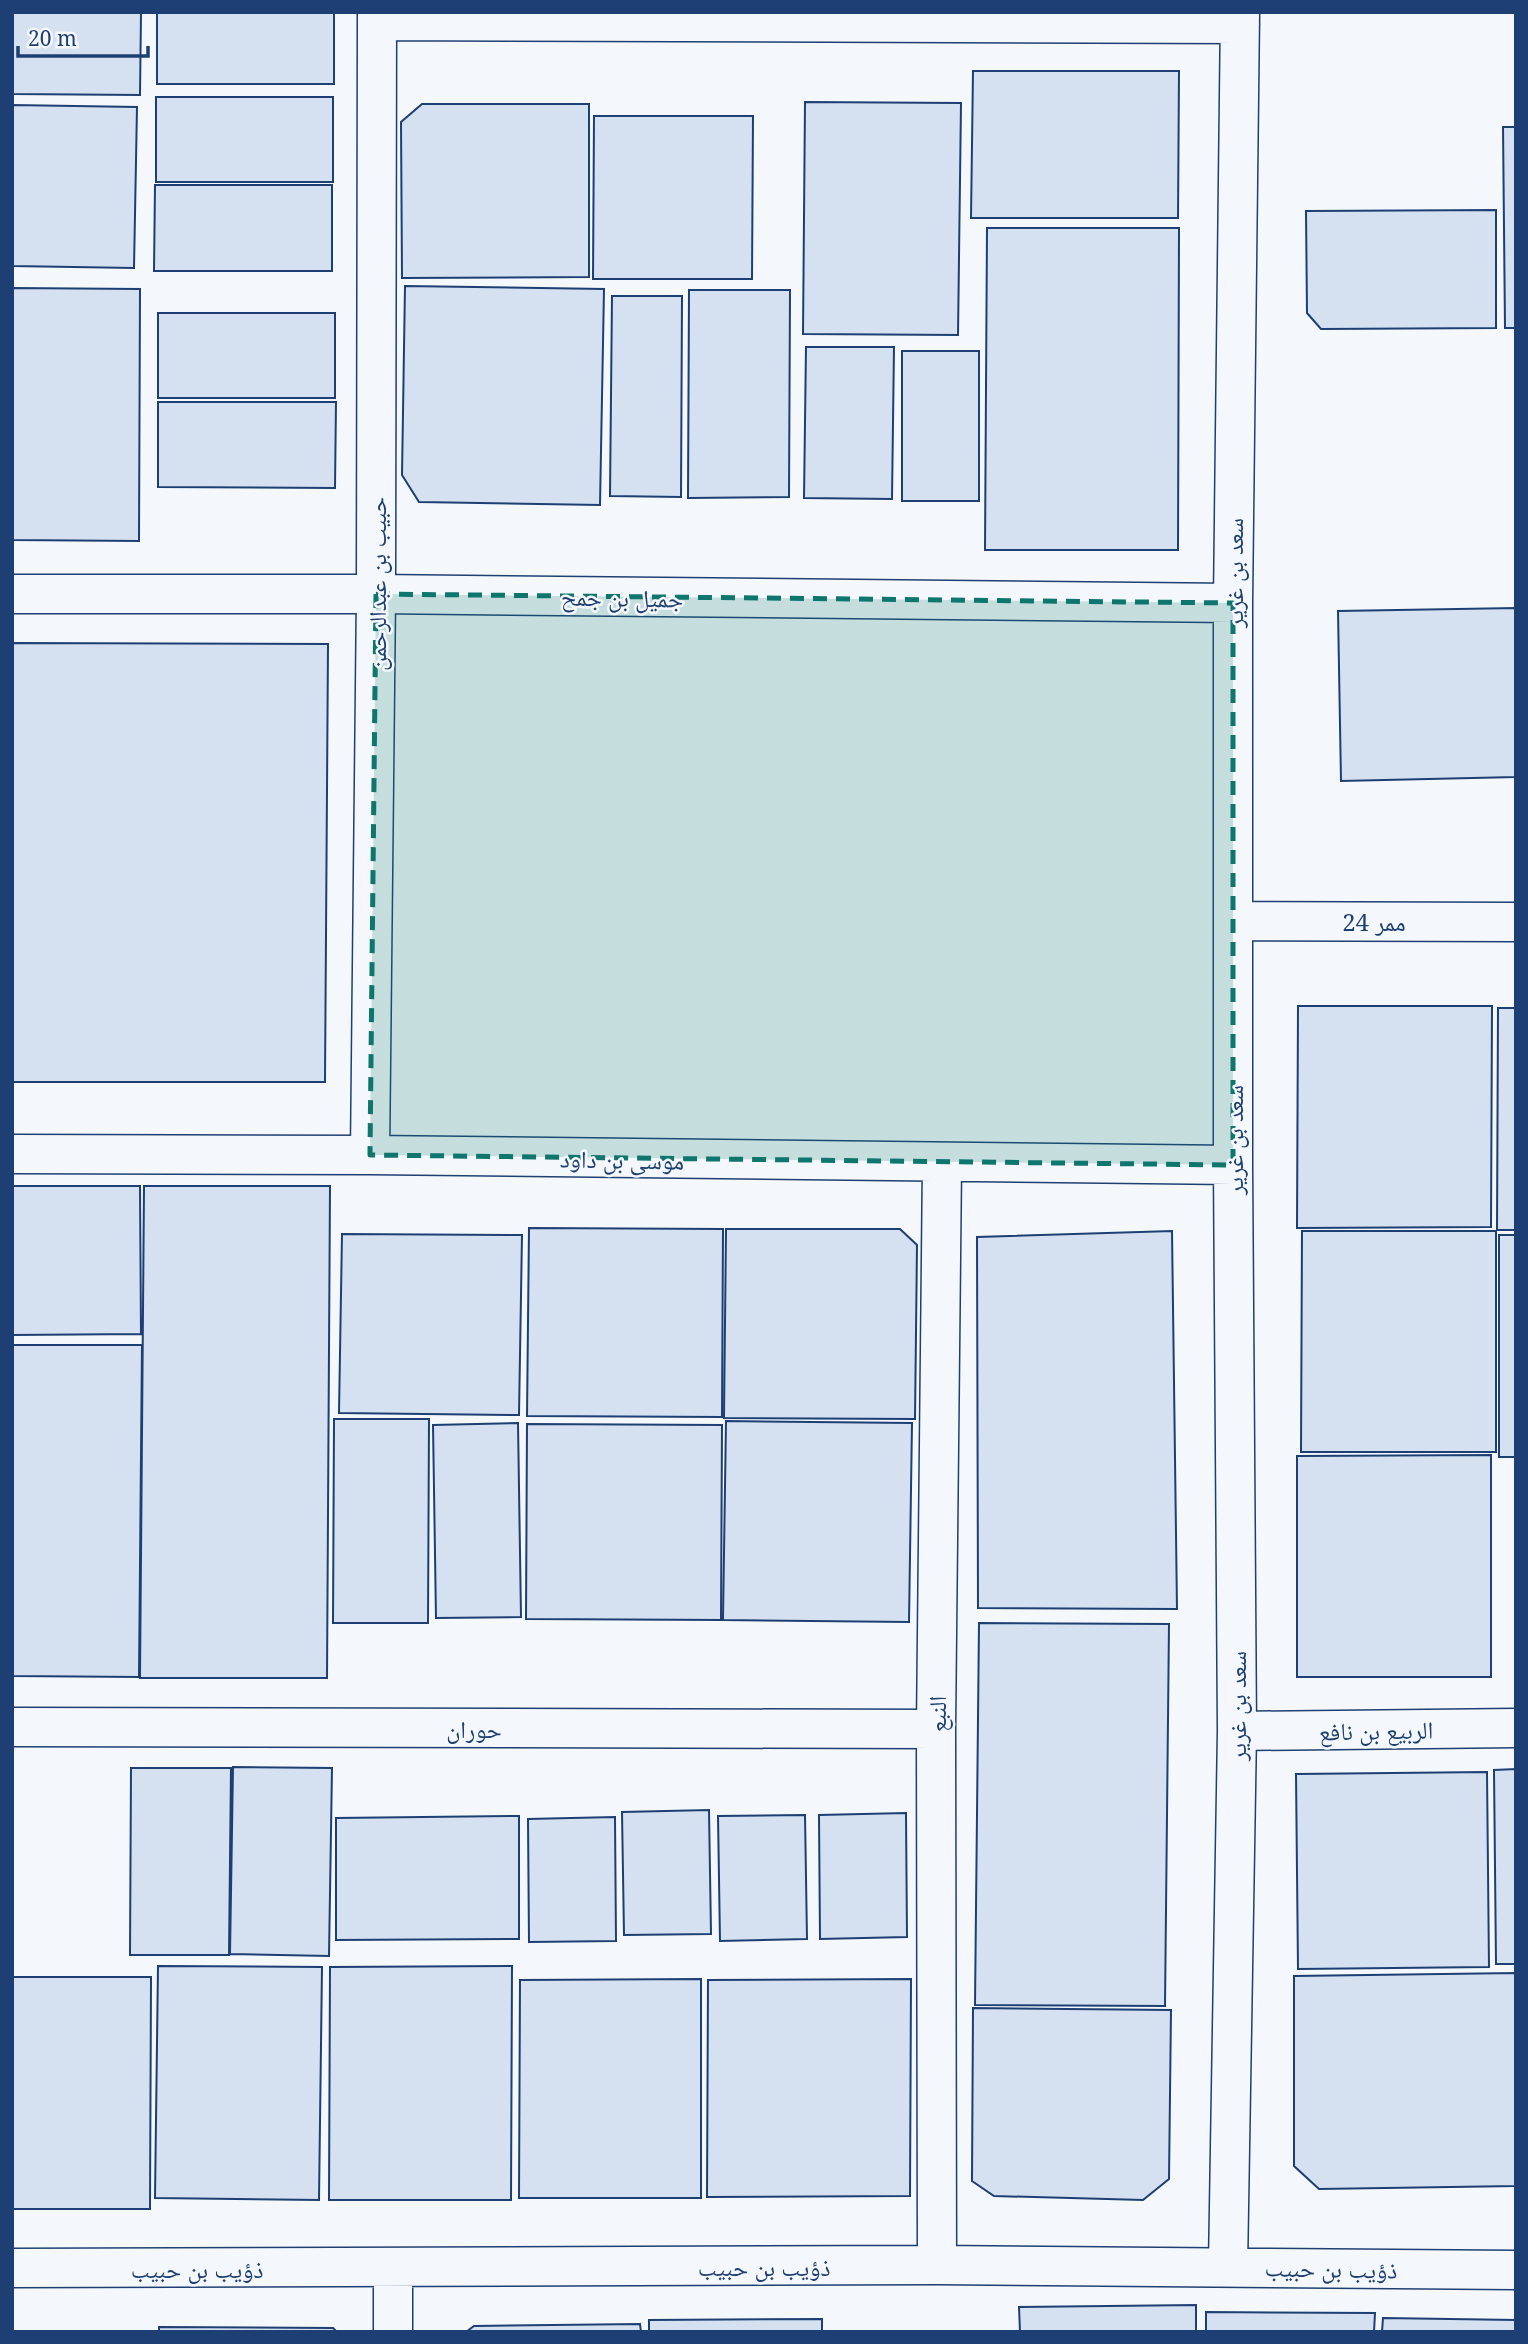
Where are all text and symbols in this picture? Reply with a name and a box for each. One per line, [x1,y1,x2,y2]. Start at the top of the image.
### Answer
scale bar [18,14,147,58]
text: 20 m [28,24,77,52]
street label: حبيب بن عبدالرحمن [360,497,393,671]
street label: سعد بن غرير [1217,518,1250,629]
street label: جميل بن جمح [561,579,683,615]
street label: ممر 24 [1342,905,1406,938]
street label: سعد بن غرير [1217,1085,1250,1196]
street label: موسى بن داود [560,1141,684,1177]
street label: سعد بن غرير [1220,1651,1253,1762]
street label: النبع [920,1696,953,1732]
street label: حوران [446,1712,502,1745]
street label: الربيع بن نافع [1318,1713,1434,1747]
street label: ذؤيب بن حبيب [698,2250,830,2283]
street label: ذؤيب بن حبيب [1264,2250,1398,2286]
street label: ذؤيب بن حبيب [131,2252,263,2285]

